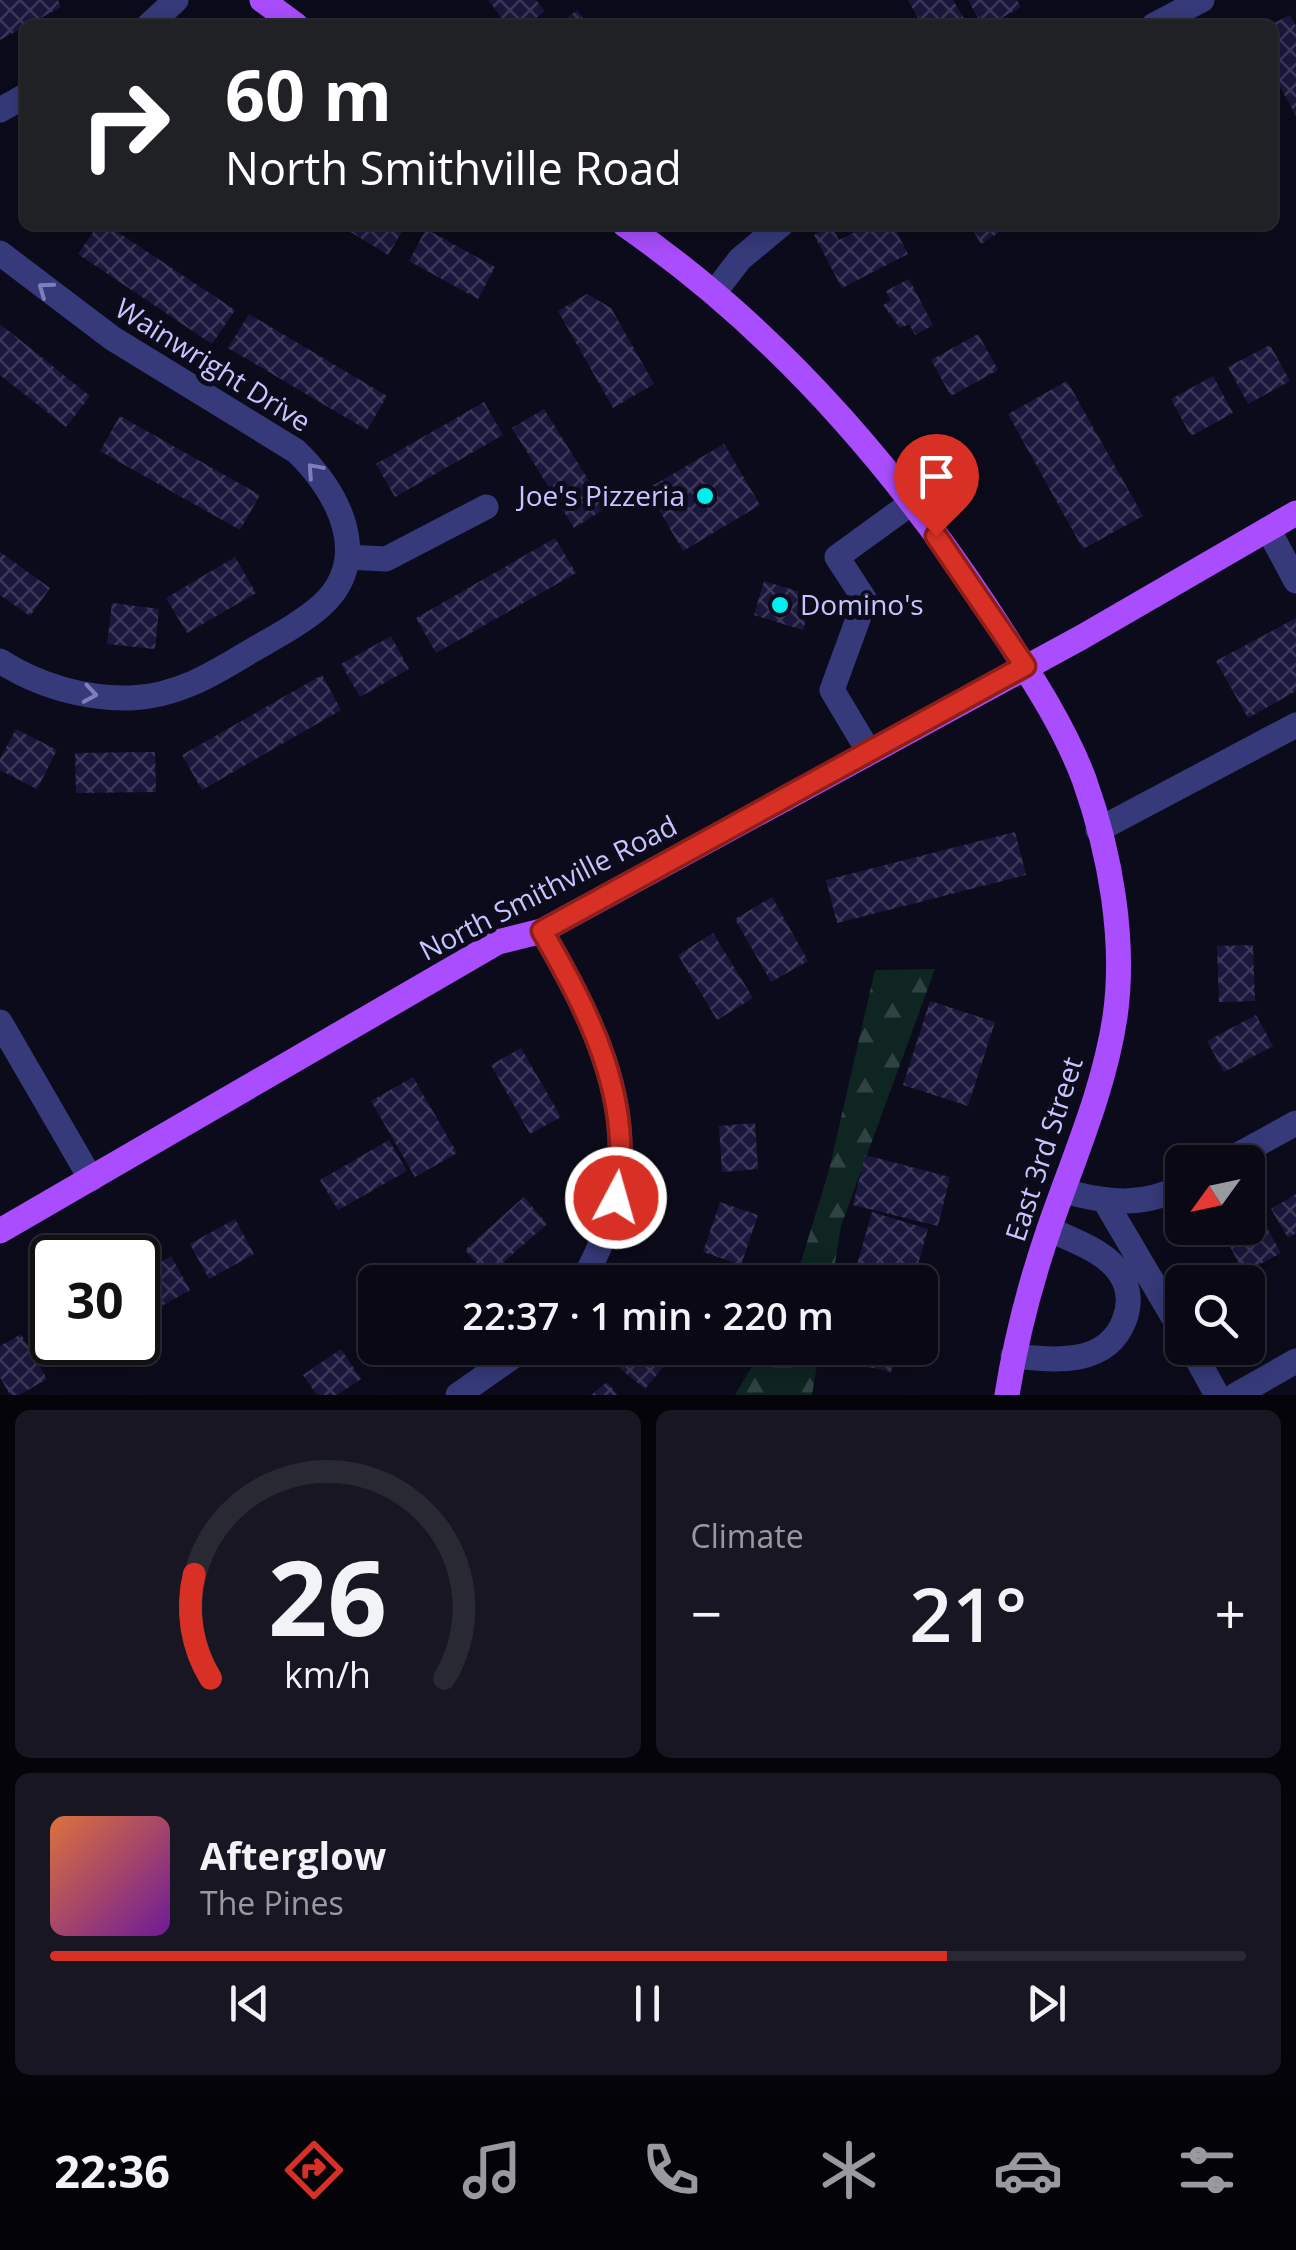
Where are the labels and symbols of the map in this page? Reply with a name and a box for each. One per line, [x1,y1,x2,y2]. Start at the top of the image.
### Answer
one-way arrow [38,283,56,300]
street label: Wainwright Drive [108,289,319,440]
pin [894,434,979,537]
one-way arrow [307,463,325,482]
place label: Joe's Pizzeria [515,476,685,514]
marker: Joe's Pizzeria [694,485,716,507]
place label: Domino's [800,585,924,623]
marker: Domino's [769,594,791,616]
one-way arrow [82,683,99,704]
street label: North Smithville Road [412,806,683,969]
street label: East 3rd Street [995,1052,1091,1246]
north arrow [1165,1145,1265,1245]
position arrow [564,1146,668,1250]
speed limit sign: 30 [30,1235,160,1365]

